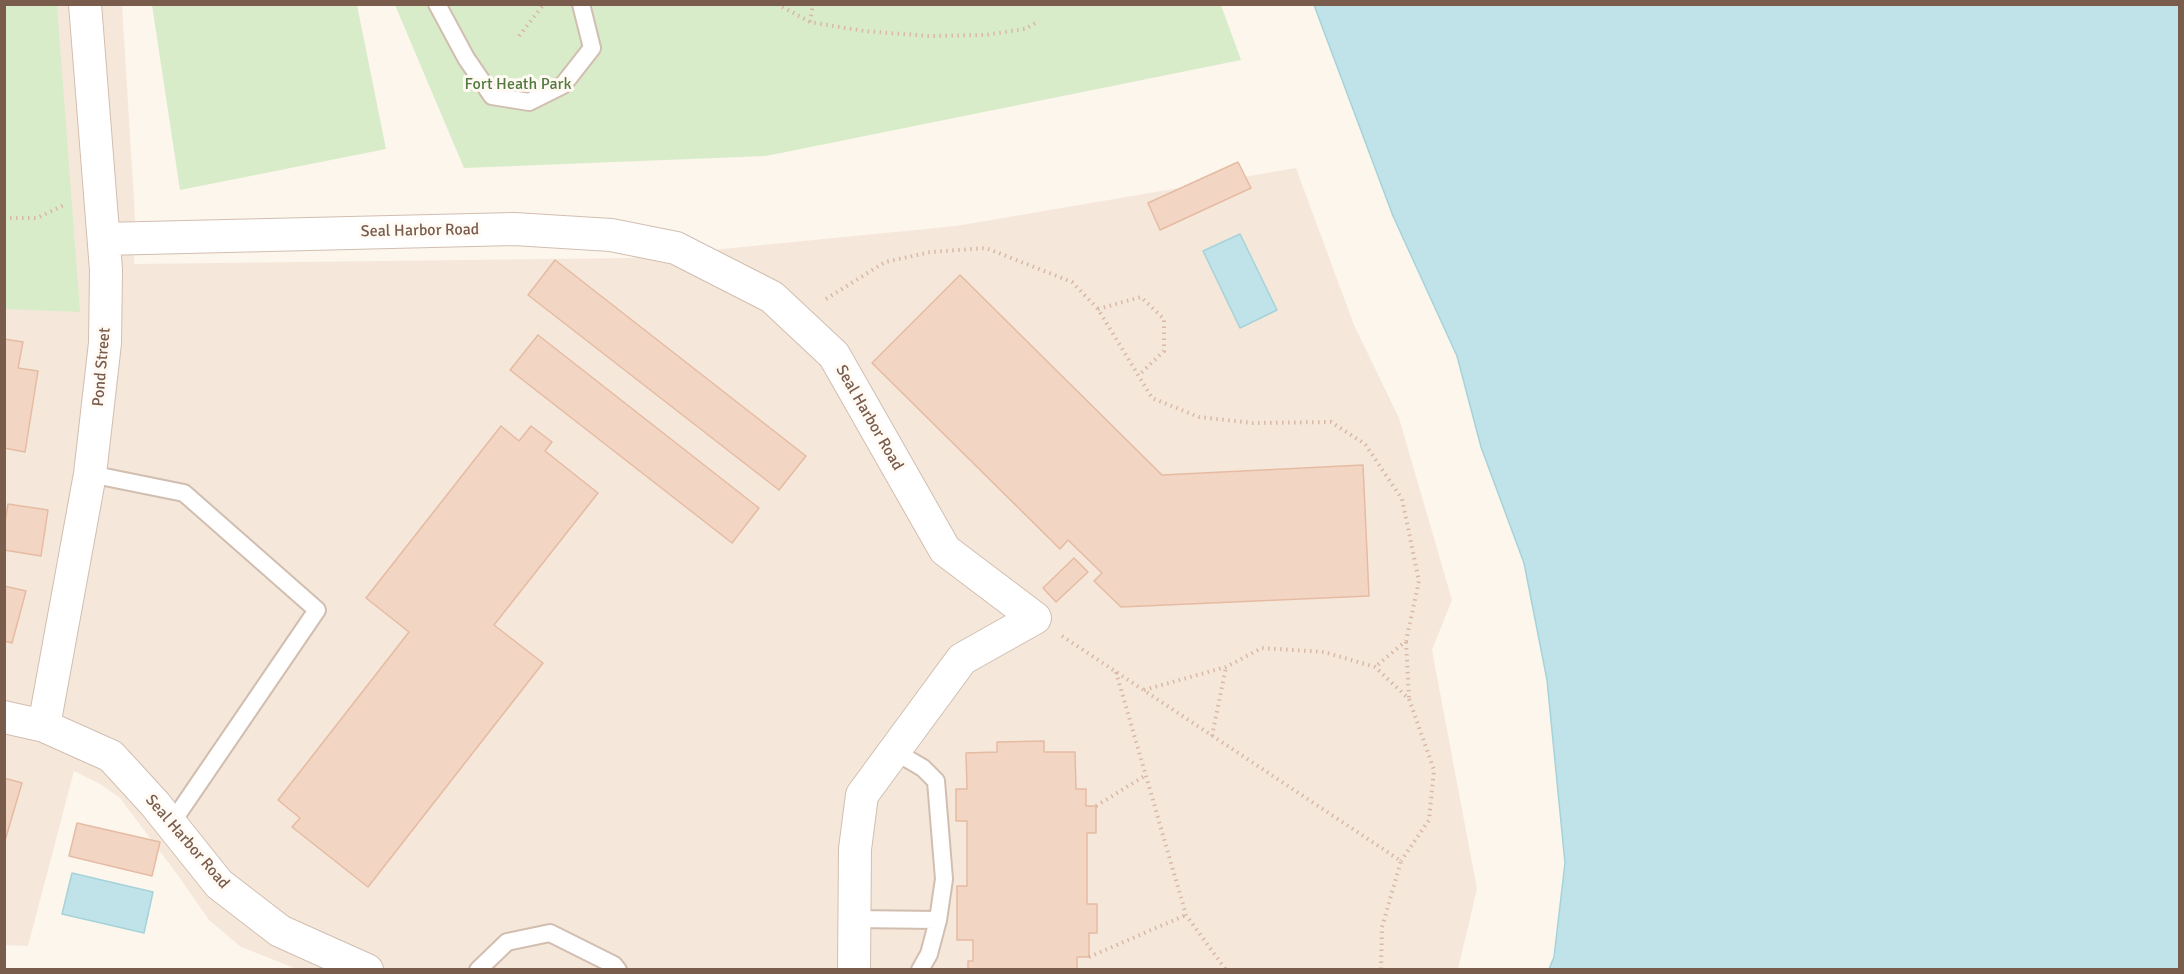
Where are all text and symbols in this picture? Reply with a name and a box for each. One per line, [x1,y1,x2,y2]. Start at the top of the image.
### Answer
park label: Fort Heath Park [465,75,571,95]
street label: Seal Harbor Road [361,220,479,242]
street label: Pond Street [89,327,115,407]
street label: Seal Harbor Road [831,362,907,474]
street label: Seal Harbor Road [141,791,233,893]

